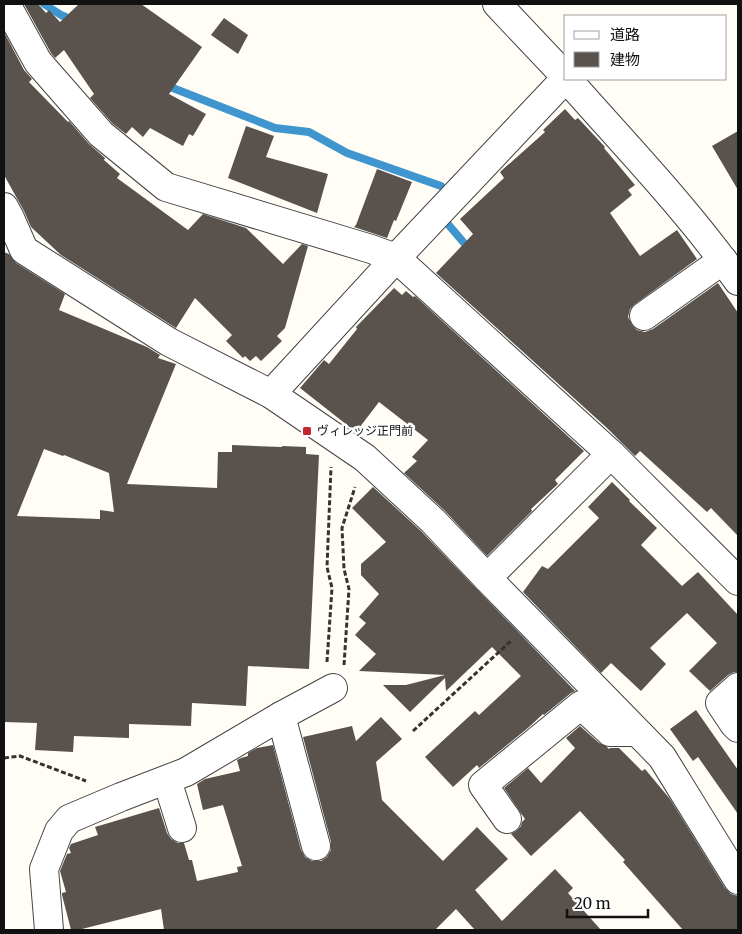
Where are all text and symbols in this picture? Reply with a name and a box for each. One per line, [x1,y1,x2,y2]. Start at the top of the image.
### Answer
legend [564,15,727,80]
text: 道路 [610,25,640,44]
text: 建物 [610,50,640,69]
place label: ヴィレッジ正門前 [317,423,413,438]
marker: ヴィレッジ正門前 [301,425,313,437]
scale bar [567,886,648,918]
text: 20 m [574,894,611,913]

